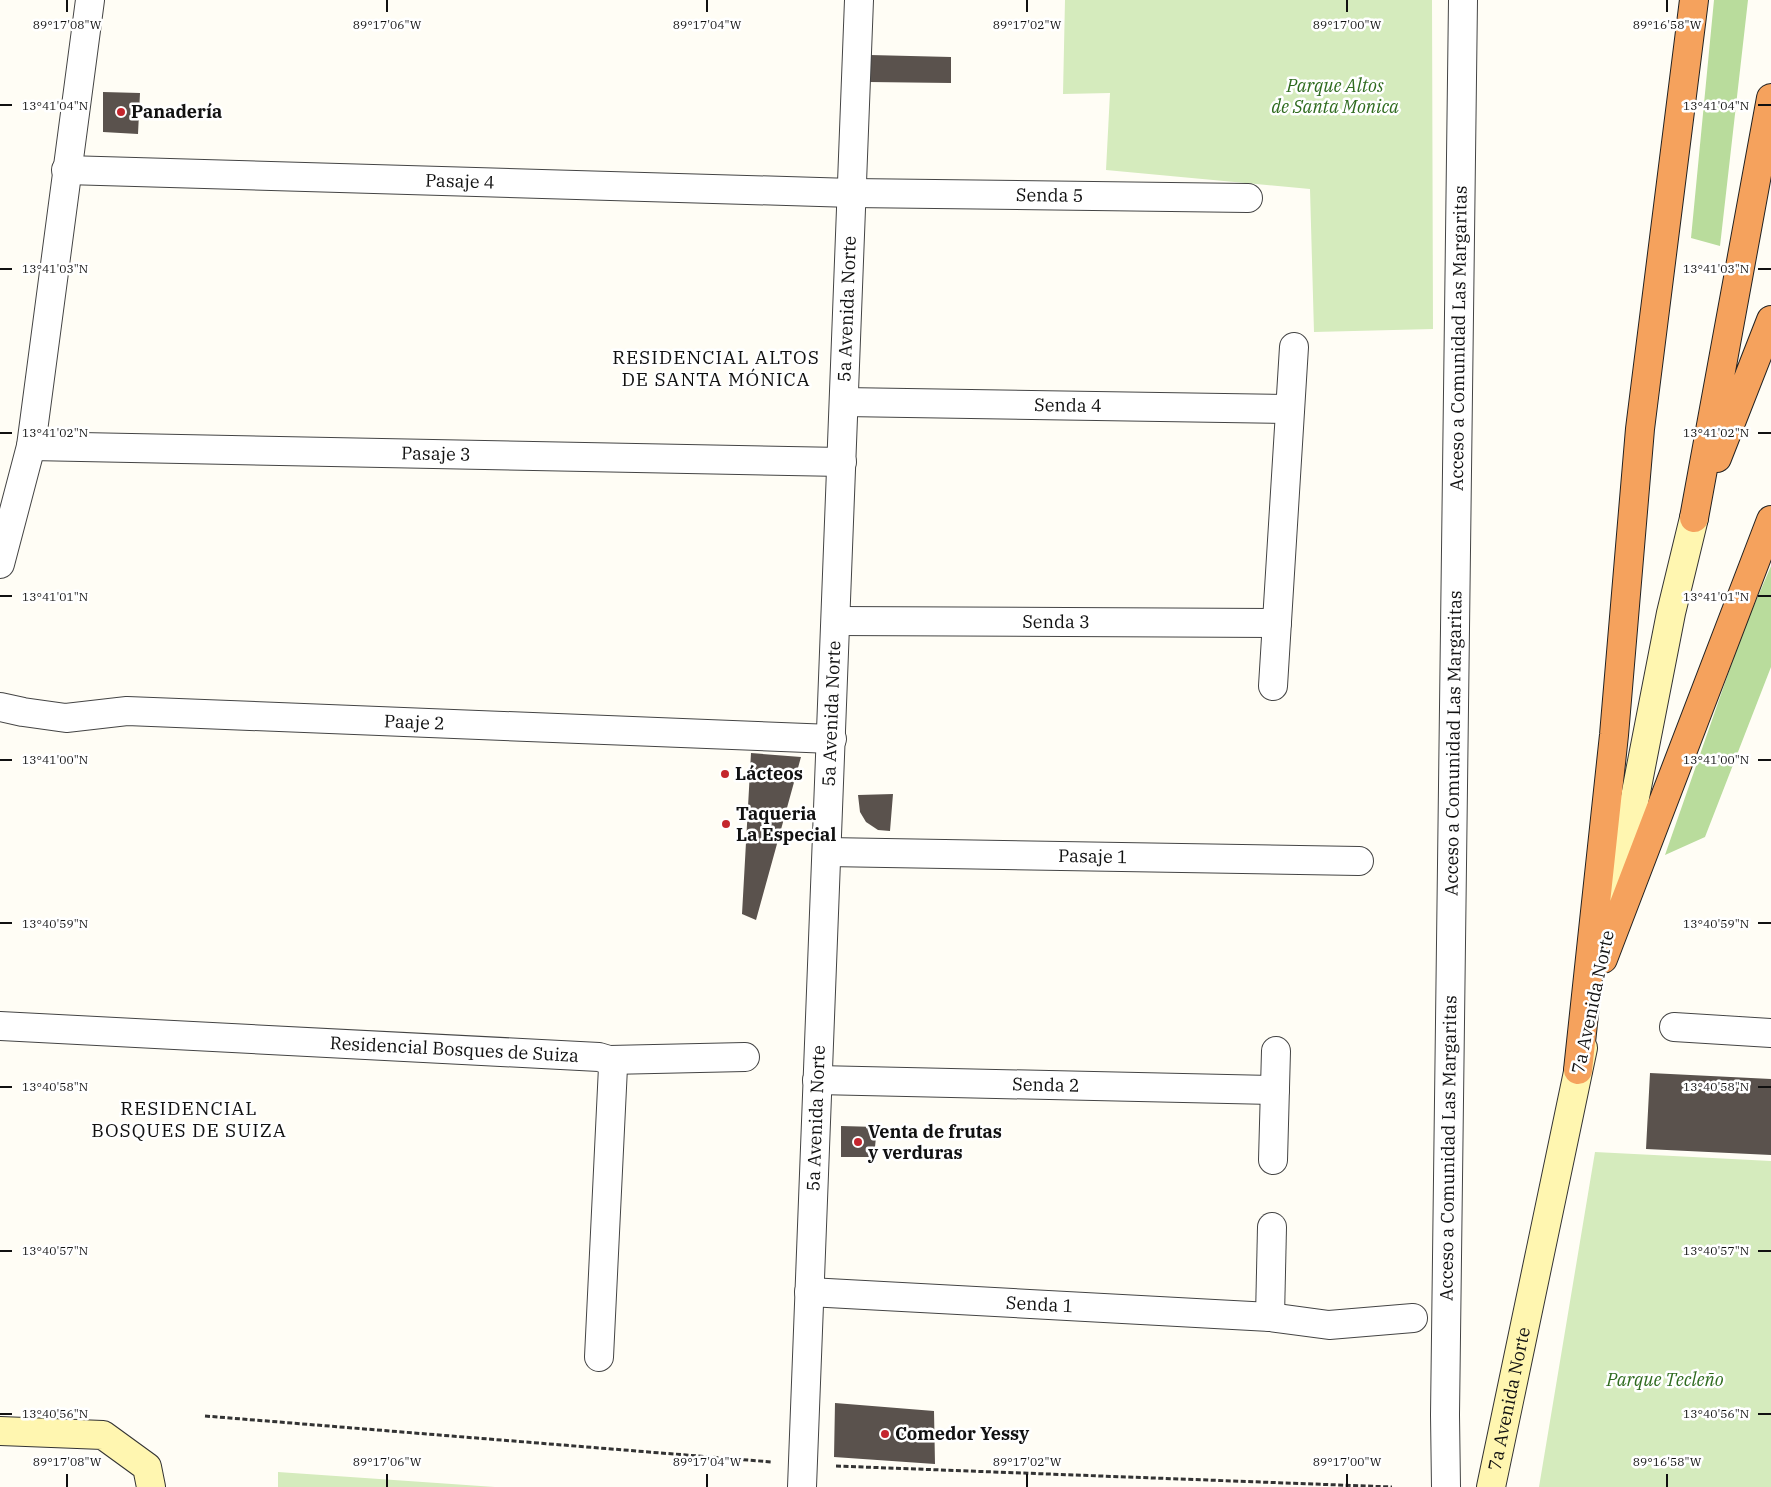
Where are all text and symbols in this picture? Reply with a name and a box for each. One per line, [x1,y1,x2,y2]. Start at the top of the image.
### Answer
text: 89°17'08"W [33,17,102,32]
text: 89°17'06"W [353,17,422,32]
text: 89°17'04"W [673,17,742,32]
text: 89°17'02"W [993,17,1062,32]
text: 89°17'00"W [1313,17,1382,32]
text: 89°16'58"W [1633,17,1702,32]
park label: Parque Altos de Santa Monica [1271,74,1399,118]
text: 13°41'04"N [22,98,88,113]
text: 13°41'04"N [1683,98,1749,113]
place label: Panadería [131,100,222,123]
marker: Panadería [115,106,127,118]
street label: Pasaje 4 [425,169,495,194]
street label: Senda 5 [1016,183,1084,207]
street label: Acceso a Comunidad Las Margaritas [1445,185,1472,491]
street label: 5a Avenida Norte [832,235,861,382]
text: 13°41'03"N [22,261,88,276]
text: 13°41'03"N [1683,261,1749,276]
district label: RESIDENCIAL ALTOS DE SANTA MÓNICA [612,345,820,391]
street label: Senda 4 [1034,393,1102,417]
text: 13°41'02"N [22,425,88,440]
text: 13°41'02"N [1683,425,1749,440]
street label: Pasaje 3 [401,441,471,466]
text: 13°41'01"N [22,589,88,604]
text: 13°41'01"N [1683,589,1749,604]
street label: Acceso a Comunidad Las Margaritas [1440,590,1466,896]
street label: Senda 3 [1022,610,1090,633]
street label: 5a Avenida Norte [817,640,845,787]
street label: Paaje 2 [384,709,445,735]
text: 13°41'00"N [22,752,88,767]
text: 13°41'00"N [1683,752,1749,767]
place label: Lácteos [735,762,803,785]
marker: Lácteos [719,768,731,780]
place label: Taqueria La Especial [736,802,836,846]
marker: Taqueria La Especial [720,818,732,830]
street label: Pasaje 1 [1058,844,1128,868]
text: 13°40'59"N [22,916,88,931]
text: 13°40'59"N [1683,916,1749,931]
street label: 7a Avenida Norte [1566,928,1619,1076]
street label: Acceso a Comunidad Las Margaritas [1434,995,1461,1301]
street label: Residencial Bosques de Suiza [329,1031,580,1067]
street label: 5a Avenida Norte [801,1045,830,1192]
street label: Senda 2 [1012,1072,1080,1097]
text: 13°40'58"N [22,1079,88,1094]
text: 13°40'58"N [1683,1079,1749,1094]
district label: RESIDENCIAL BOSQUES DE SUIZA [91,1096,287,1142]
place label: Venta de frutas y verduras [867,1120,1002,1164]
marker: Venta de frutas y verduras [852,1136,864,1148]
text: 13°40'57"N [22,1243,88,1258]
text: 13°40'57"N [1683,1243,1749,1258]
street label: Senda 1 [1005,1291,1074,1317]
street label: 7a Avenida Norte [1483,1325,1535,1473]
park label: Parque Tecleño [1605,1368,1724,1391]
text: 13°40'56"N [22,1406,88,1421]
text: 13°40'56"N [1683,1406,1749,1421]
place label: Comedor Yessy [895,1422,1030,1445]
marker: Comedor Yessy [879,1428,891,1440]
text: 89°17'08"W [33,1454,102,1469]
text: 89°17'06"W [353,1454,422,1469]
text: 89°17'04"W [673,1454,742,1469]
text: 89°17'02"W [993,1454,1062,1469]
text: 89°17'00"W [1313,1454,1382,1469]
text: 89°16'58"W [1633,1454,1702,1469]

